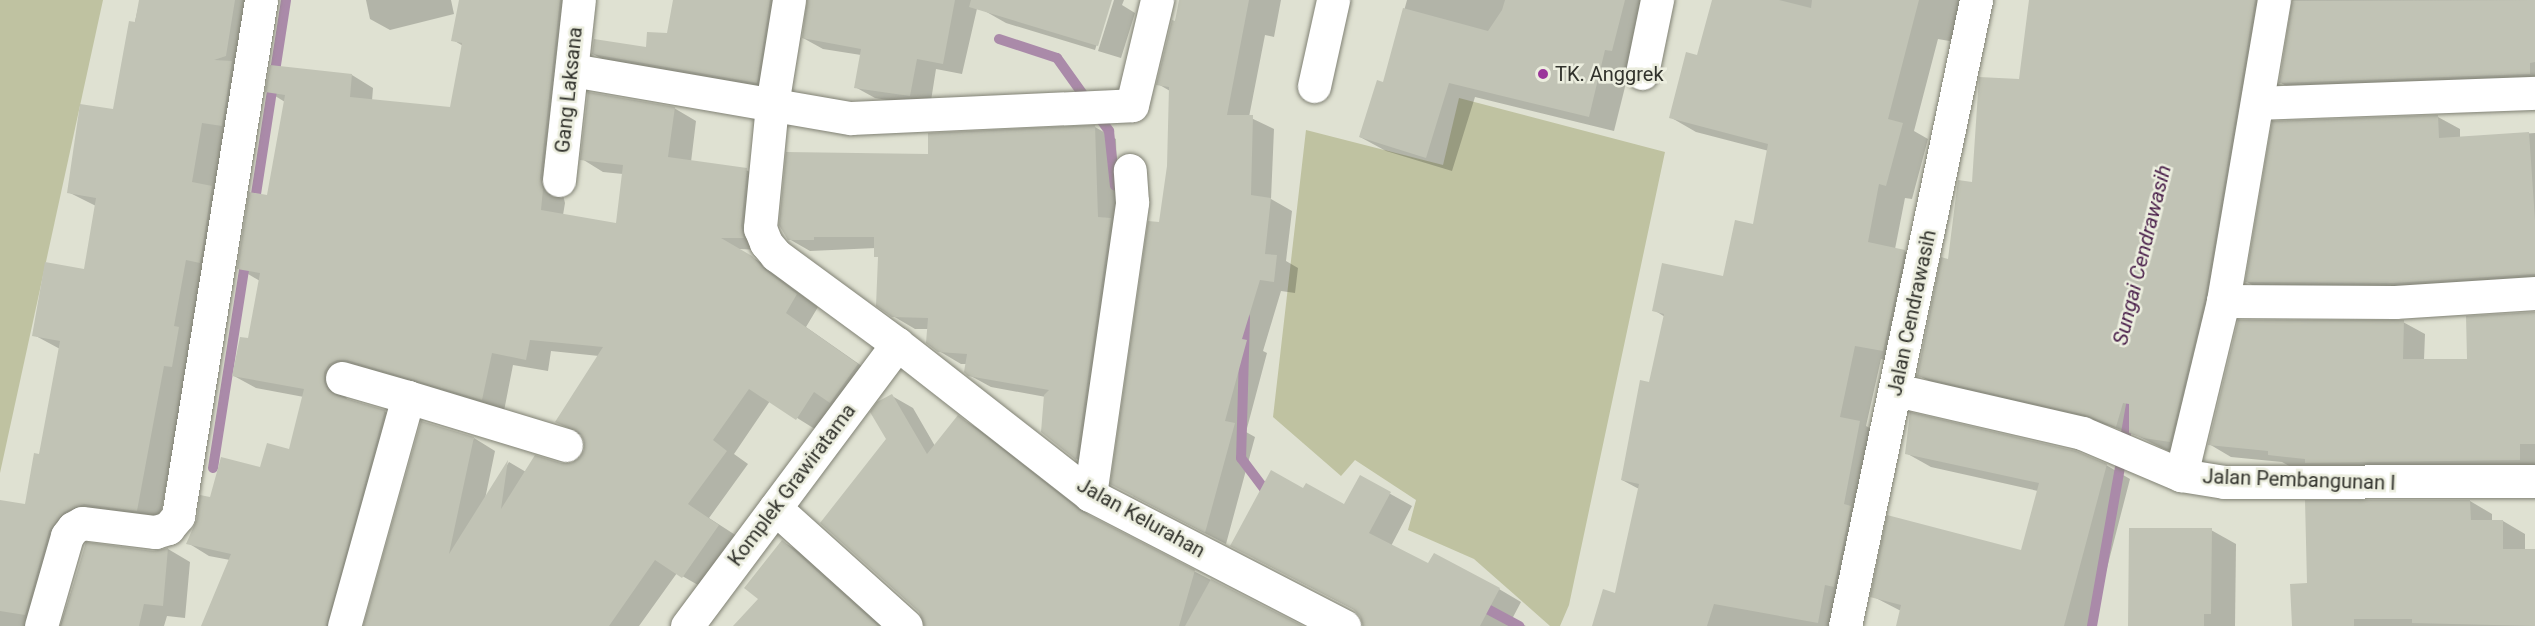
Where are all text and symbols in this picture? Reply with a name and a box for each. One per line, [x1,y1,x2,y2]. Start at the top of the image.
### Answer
street label: Gang Laksana [550,26,588,154]
place label: TK. Anggrek [1555,62,1664,86]
marker: TK. Anggrek [1536,67,1550,81]
water label: Sungai Cendrawasih [2107,162,2177,348]
street label: Jalan Cendrawasih [1883,228,1941,398]
street label: Komplek Grawiratama [723,399,861,571]
street label: Jalan Pembangunan I [2202,465,2396,495]
street label: Jalan Kelurahan [1073,473,1209,563]

